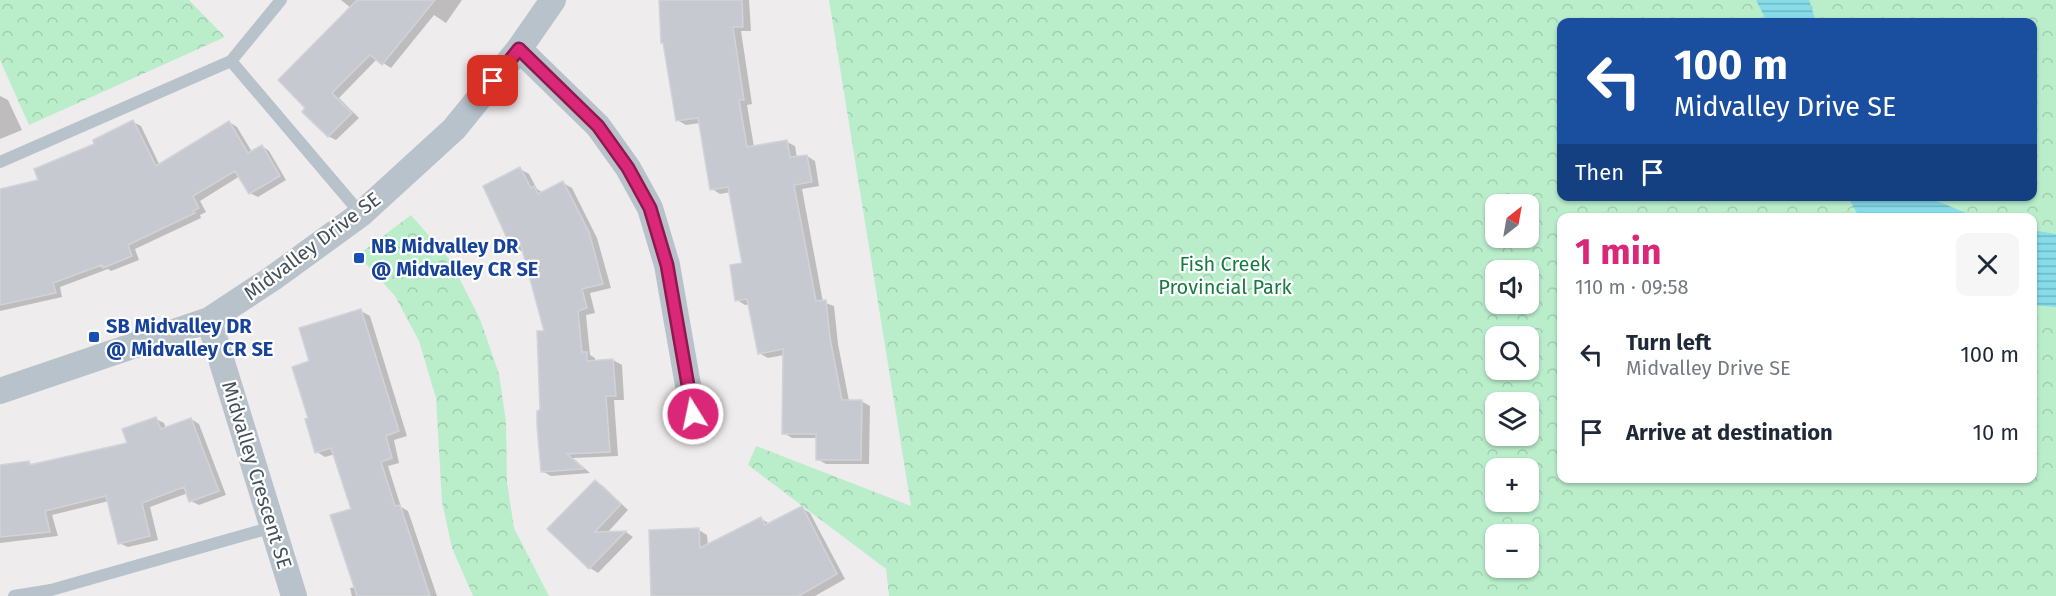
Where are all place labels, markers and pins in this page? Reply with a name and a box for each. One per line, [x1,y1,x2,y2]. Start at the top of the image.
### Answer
pin [467,55,518,106]
place label: NB Midvalley DR @ Midvalley CR SE [371,234,538,281]
marker: NB Midvalley DR @ Midvalley CR SE [352,251,366,265]
place label: SB Midvalley DR @ Midvalley CR SE [106,314,273,361]
marker: SB Midvalley DR @ Midvalley CR SE [87,330,101,344]

